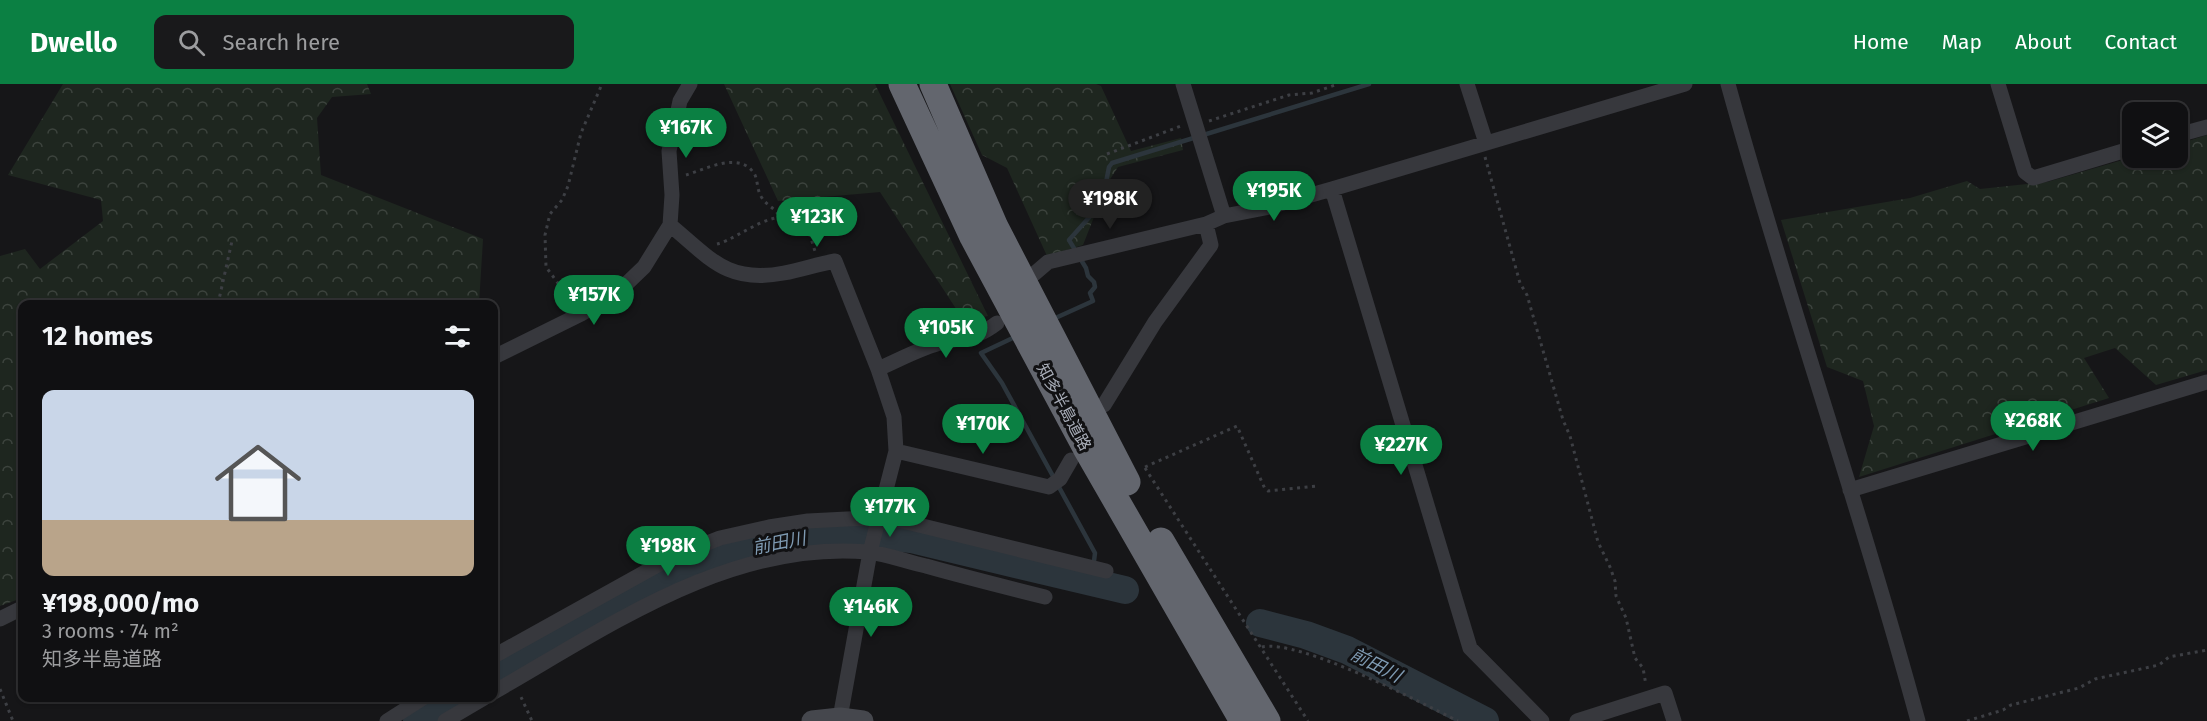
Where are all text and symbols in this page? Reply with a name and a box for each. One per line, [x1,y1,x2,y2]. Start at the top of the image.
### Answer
search box [154,15,574,69]
text: Dwello [30,26,118,59]
icon: search [175,26,208,59]
text: Search here [223,29,340,56]
text: Home [1853,29,1909,55]
text: Map [1942,29,1982,55]
text: About [2015,29,2072,55]
text: Contact [2105,29,2177,55]
map controls [2122,102,2188,168]
button: layers [2122,102,2188,168]
pin: ¥167K [644,108,728,159]
text: ¥167K [660,115,712,139]
pin: ¥195K [1232,171,1316,222]
text: ¥195K [1247,178,1301,202]
pin: ¥198K [1068,179,1152,230]
text: ¥198K [1082,186,1138,210]
pin: ¥123K [775,197,859,248]
text: ¥123K [790,204,844,228]
pin: ¥157K [552,275,636,326]
text: ¥157K [568,282,620,306]
pin: ¥105K [904,308,988,359]
text: ¥105K [918,315,974,339]
icon: filters [441,320,474,353]
text: 12 homes [42,321,153,352]
street label: 知多半島道路 [1033,360,1095,454]
pin: ¥268K [1991,401,2075,452]
pin: ¥170K [941,404,1025,455]
text: ¥268K [2005,408,2061,432]
text: ¥170K [956,411,1010,435]
pin: ¥227K [1359,425,1443,476]
icon: home [204,429,312,537]
text: ¥227K [1374,432,1428,456]
pin: ¥177K [848,487,932,538]
text: ¥177K [864,494,916,518]
pin: ¥198K [626,526,710,577]
water label: 前田川 [750,527,810,559]
text: ¥198K [640,533,696,557]
pin: ¥146K [829,587,913,638]
text: ¥198,000/mo [42,588,199,619]
text: ¥146K [843,594,899,618]
text: 3 rooms · 74 m² [42,619,179,643]
water label: 前田川 [1347,643,1407,688]
text: 知多半島道路 [42,647,162,671]

